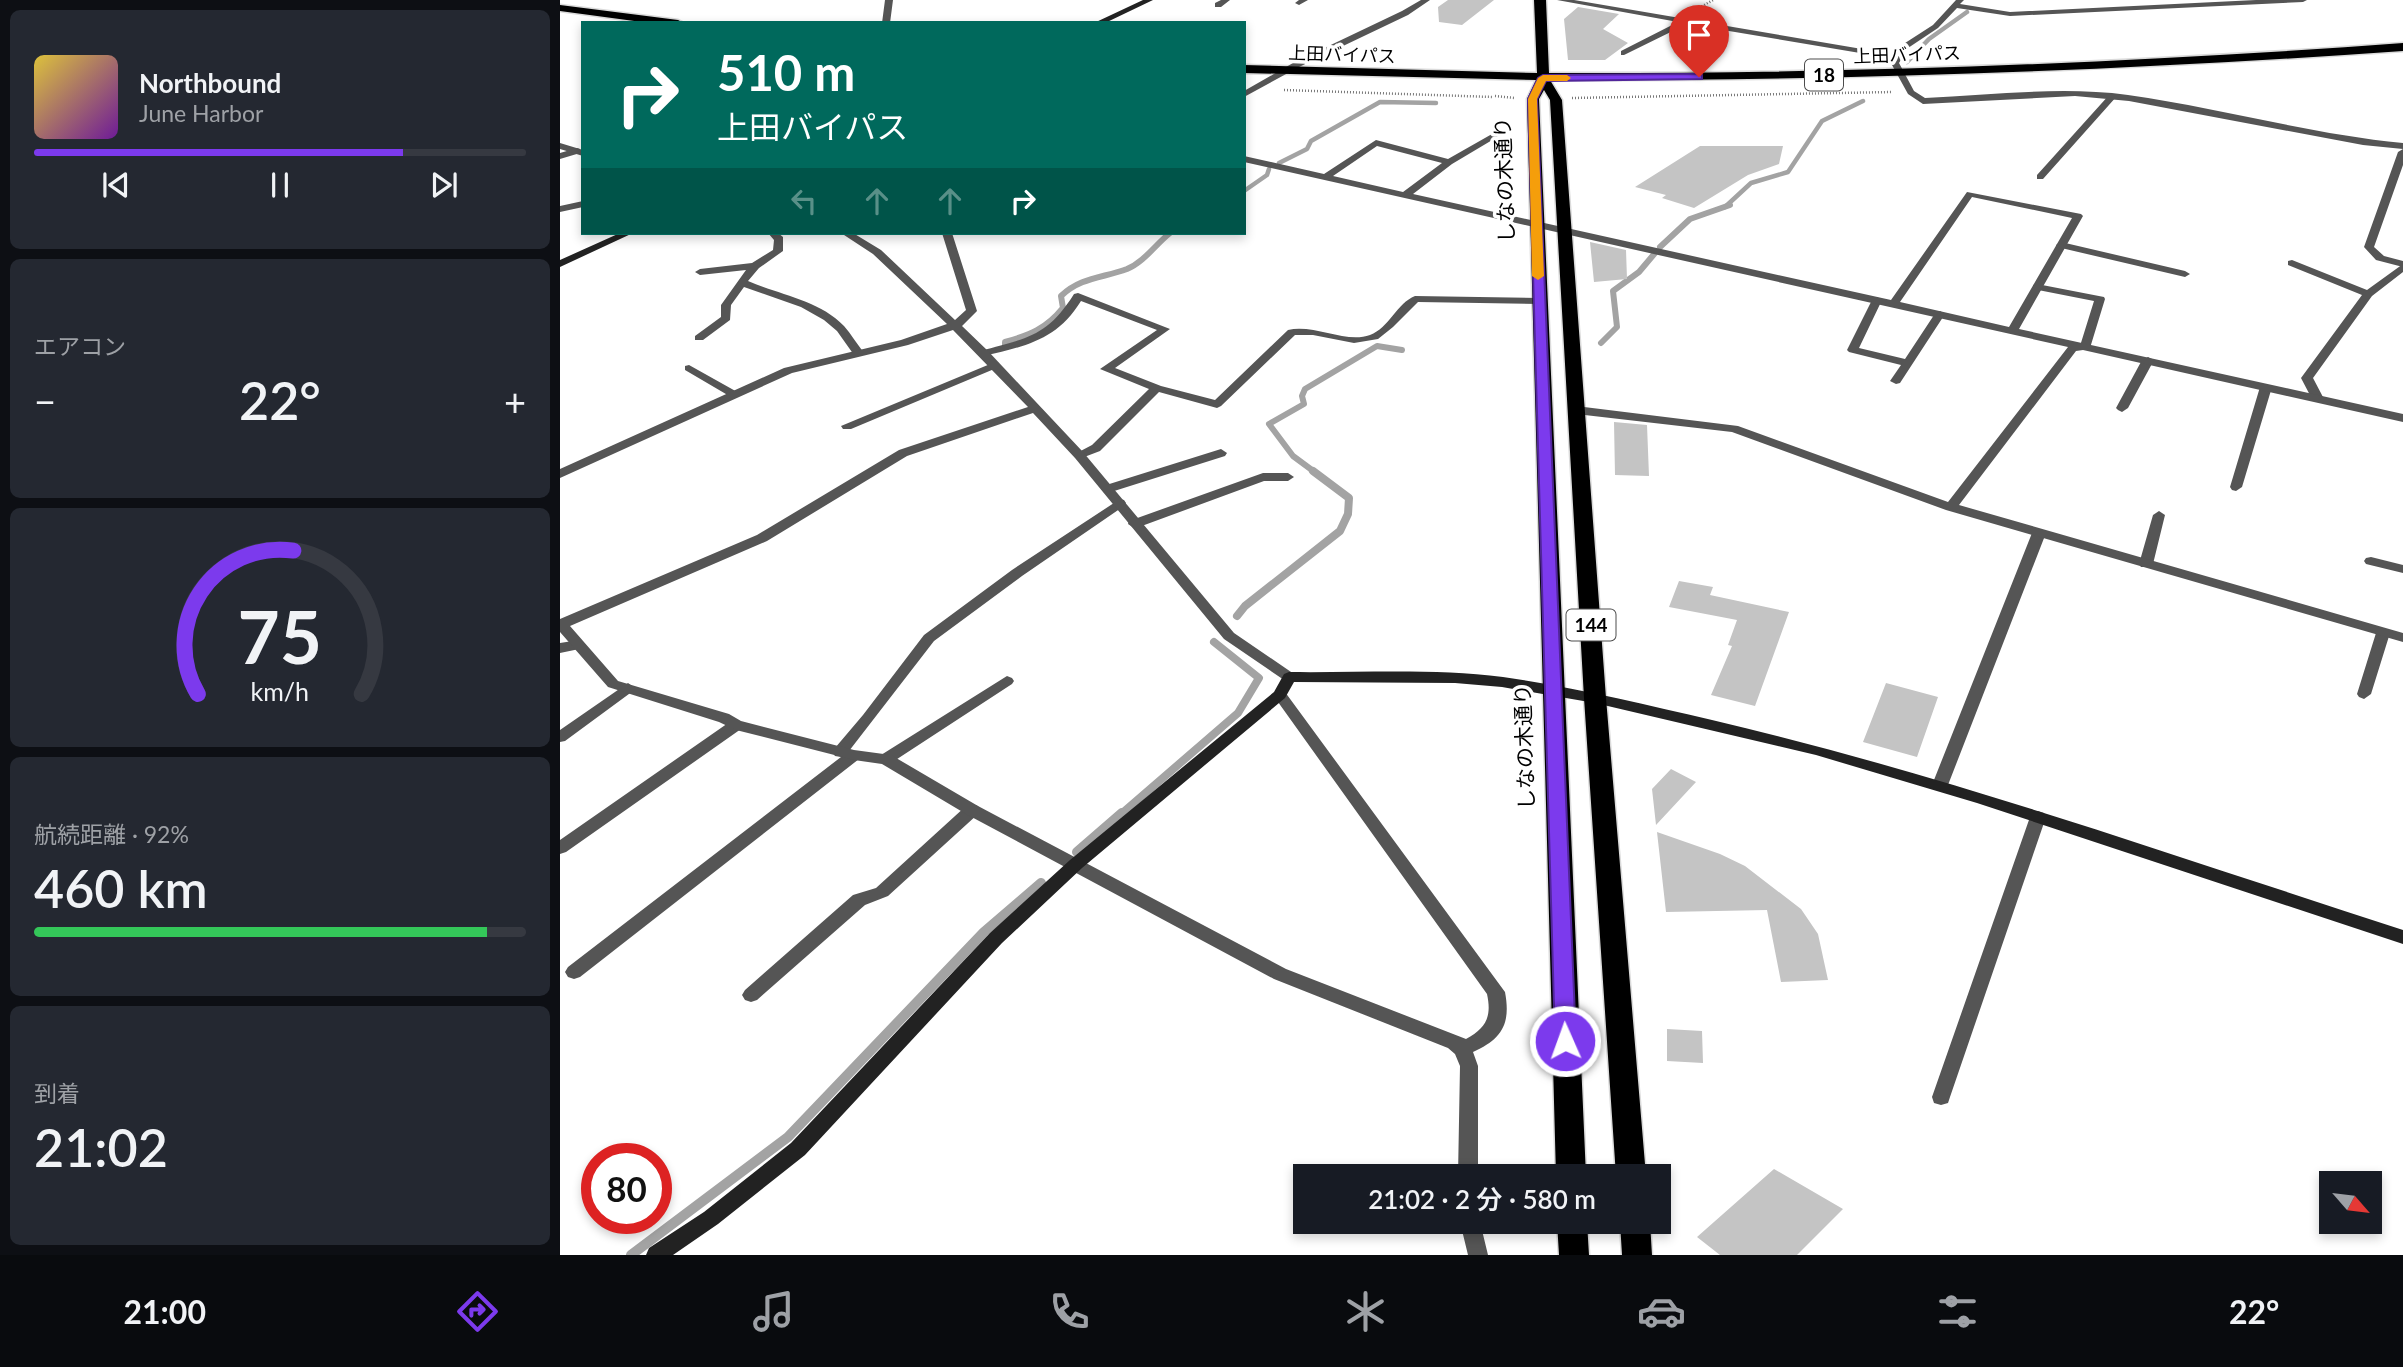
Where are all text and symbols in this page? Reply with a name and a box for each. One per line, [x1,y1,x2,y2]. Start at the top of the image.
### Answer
pin [1669,5,1729,77]
icon: arrive [1680,16,1718,54]
street label: 上田バイパス [1288,41,1396,67]
street label: 上田バイパス [1853,41,1961,67]
text: 510 m [717,43,855,101]
icon: right [602,49,693,140]
road number: 18 [1805,60,1843,90]
text: Northbound [139,67,281,99]
text: June Harbor [139,99,263,127]
text: 上田バイパス [717,107,908,146]
street label: しなの木通り [1489,117,1518,243]
icon: previous [97,166,135,204]
icon: pause [261,166,299,204]
icon: next [425,166,463,204]
icon: left [785,182,823,220]
icon: ahead [858,182,896,220]
icon: ahead [931,182,969,220]
icon: right [1004,182,1042,220]
text: エアコン [34,332,126,360]
text: 22° [239,369,321,431]
text: − [34,378,56,424]
text: + [504,378,526,424]
text: 75 [238,592,322,680]
road number: 144 [1566,610,1616,640]
text: km/h [251,675,309,705]
street label: しなの木通り [1509,684,1538,810]
text: 航続距離 · 92% [34,820,189,848]
text: 460 km [34,857,208,919]
position arrow [1528,1004,1602,1078]
text: 到着 [34,1079,80,1107]
text: 21:02 [34,1116,168,1178]
speed limit sign: 80 [581,1143,672,1234]
north arrow [2319,1171,2382,1234]
map controls [2319,1171,2382,1234]
text: 21:02 · 2 分 · 580 m [1368,1183,1596,1215]
icon: directions [453,1287,502,1336]
icon: music [749,1287,798,1336]
icon: phone [1045,1287,1094,1336]
icon: climate [1341,1287,1390,1336]
icon: car [1637,1287,1686,1336]
icon: filters [1933,1287,1982,1336]
text: 21:00 [124,1292,206,1331]
text: 22° [2229,1292,2279,1331]

